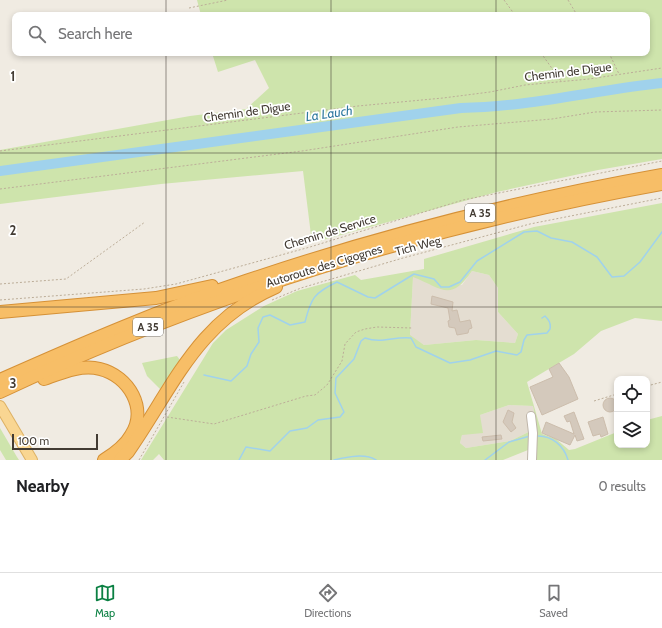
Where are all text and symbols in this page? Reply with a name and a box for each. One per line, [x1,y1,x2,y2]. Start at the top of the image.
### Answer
search box [12,12,650,56]
icon: search [26,23,48,45]
text: Search here [58,25,133,43]
street label: Chemin de Digue [524,59,612,84]
text: 1 [11,68,15,84]
street label: Chemin de Digue [203,98,291,125]
water label: La Lauch [305,102,353,124]
road number: A 35 [465,204,495,222]
street label: Chemin de Service [282,210,377,253]
text: 2 [10,222,17,238]
street label: Tich Weg [393,232,443,259]
street label: Autoroute des Cigognes [264,241,384,290]
road number: A 35 [133,318,163,336]
text: 3 [9,375,17,391]
map controls [614,376,650,448]
button: locate [614,376,650,412]
button: layers [614,412,650,448]
scale bar [12,432,98,451]
text: 100 m [18,434,49,448]
text: Nearby [16,476,69,496]
text: 0 results [598,478,646,494]
tab: Map [94,582,116,620]
tab: Directions [304,582,351,620]
tab: Saved [539,582,568,620]

